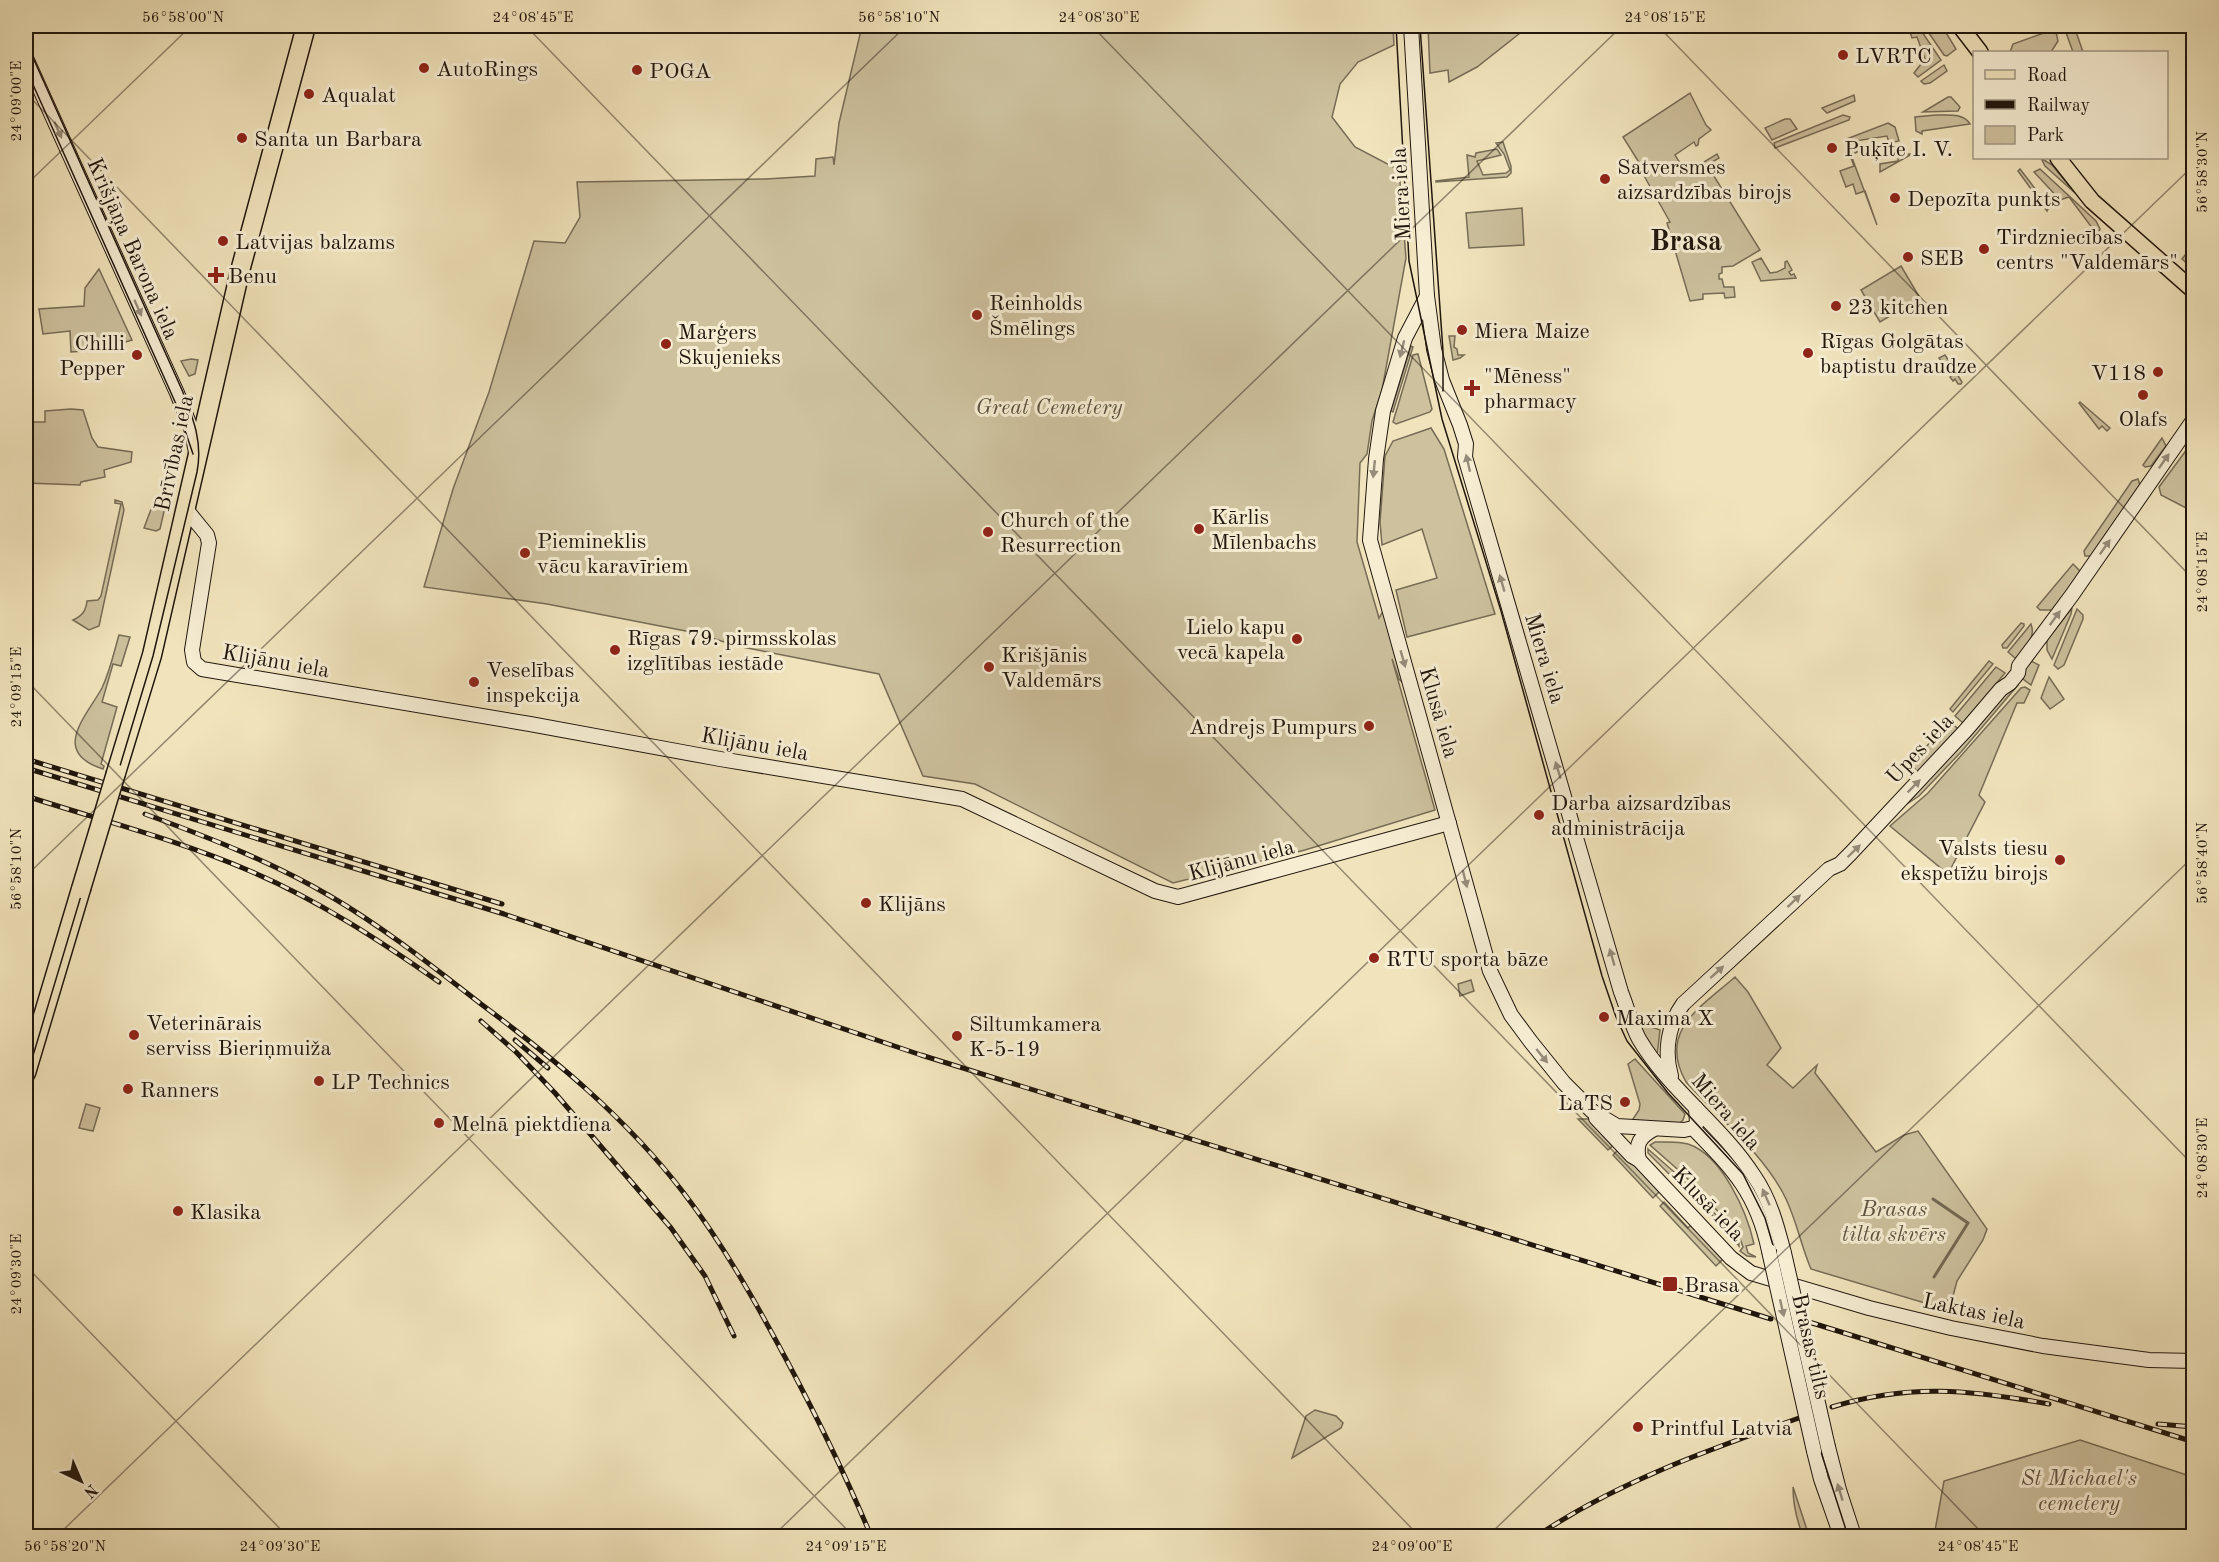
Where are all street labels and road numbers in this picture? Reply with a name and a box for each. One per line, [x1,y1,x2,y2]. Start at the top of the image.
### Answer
street label: Miera iela [1389,147,1415,241]
street label: Krišjāņa Barona iela [81,155,182,343]
street label: Brīvības iela [152,393,198,514]
street label: Miera iela [1520,611,1568,707]
street label: Klijānu iela [220,642,331,682]
street label: Klusā iela [1415,664,1462,761]
street label: Upes iela [1883,710,1958,789]
street label: Klijānu iela [699,725,810,765]
street label: Klijānu iela [1186,836,1297,886]
street label: Miera iela [1687,1070,1765,1155]
street label: Klusā iela [1667,1163,1748,1246]
street label: Laktas iela [1920,1290,2027,1334]
street label: Brasas tilts [1787,1291,1833,1402]

